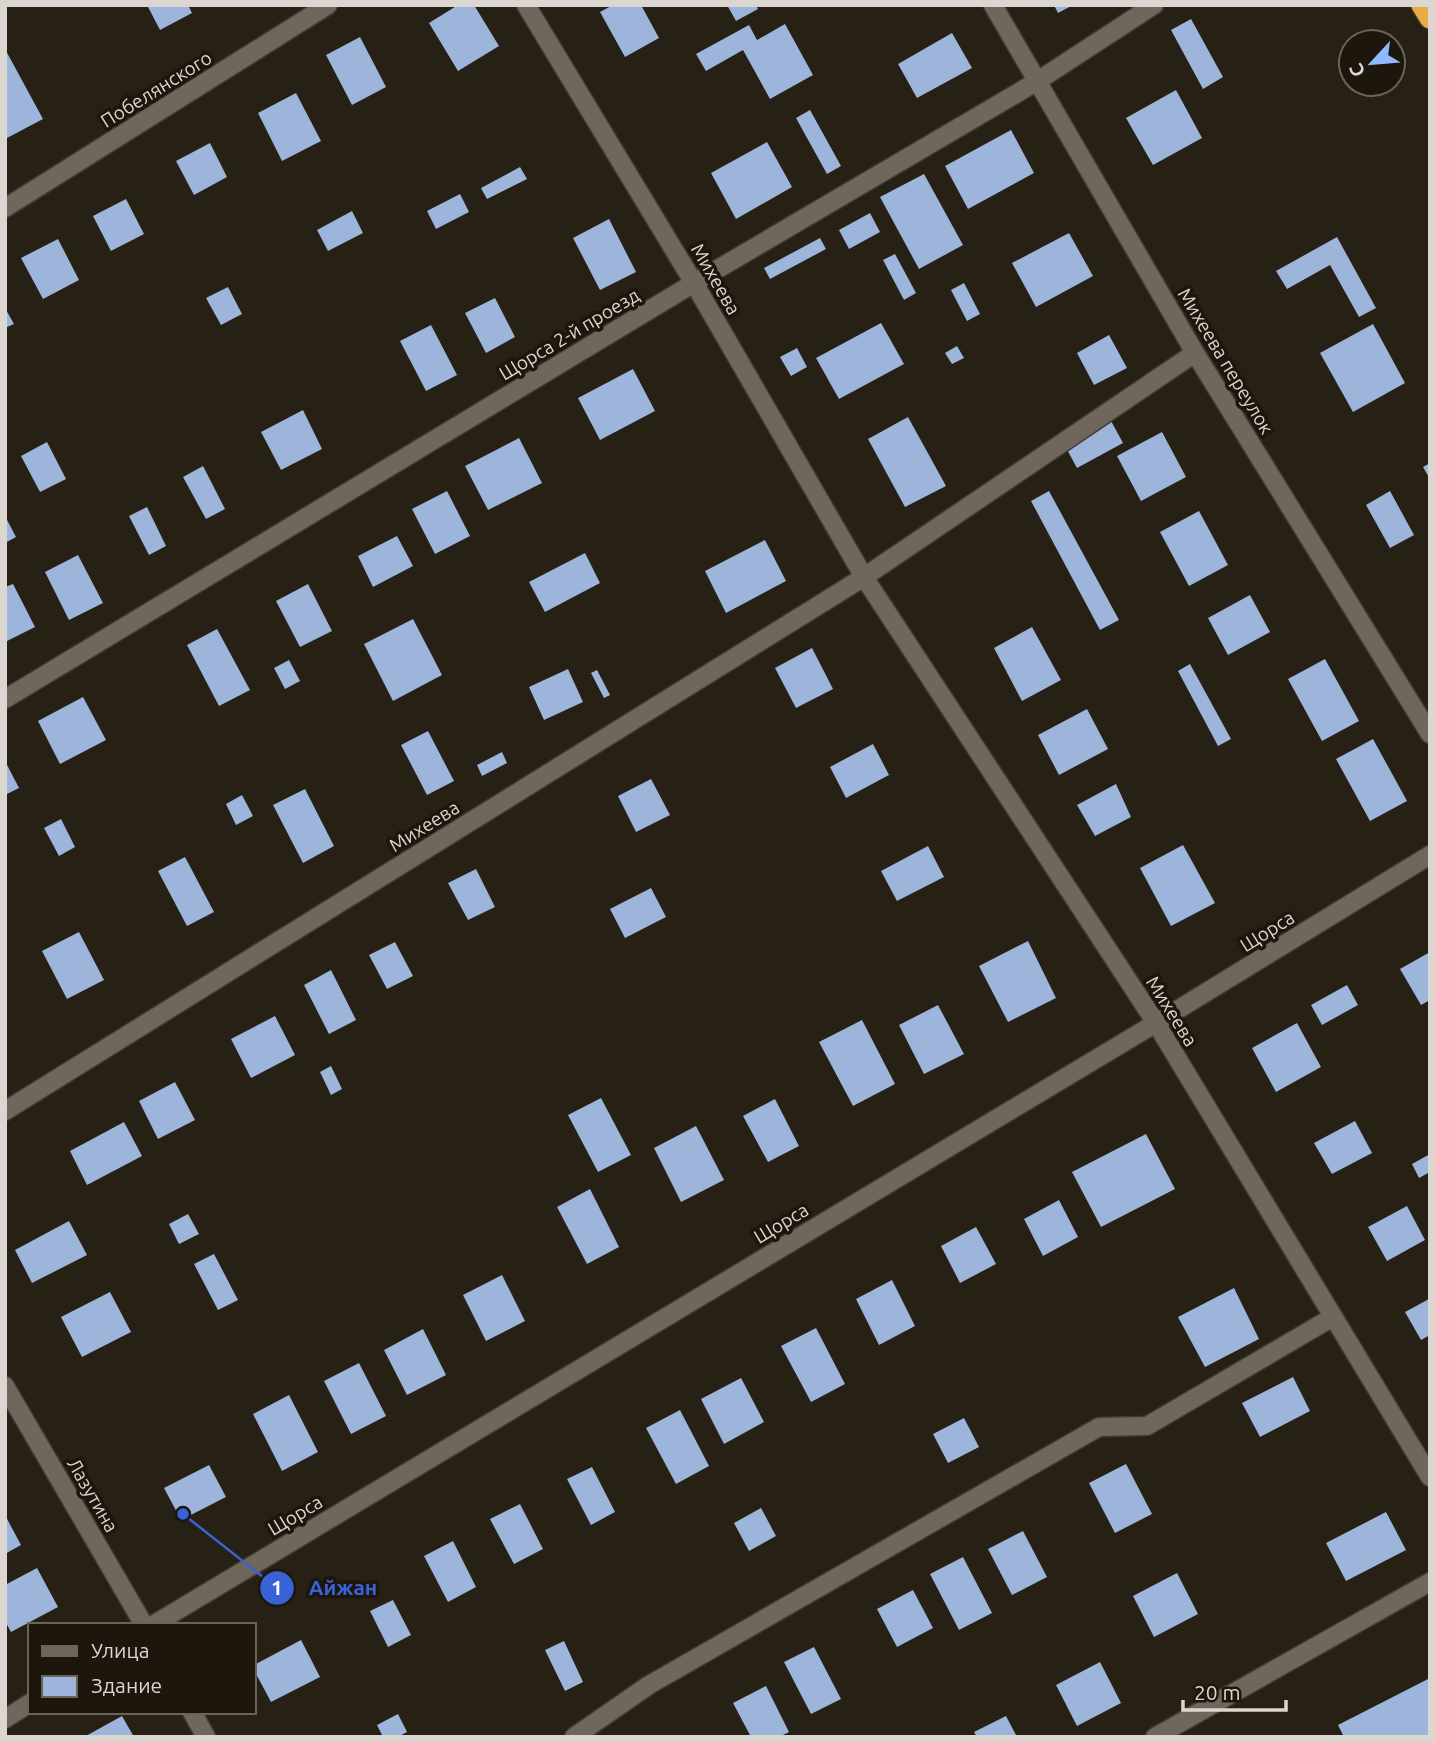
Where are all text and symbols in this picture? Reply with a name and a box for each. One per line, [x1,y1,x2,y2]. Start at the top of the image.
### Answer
north arrow [1337,28,1407,98]
street label: Побелянского [97,46,215,132]
text: С [1344,60,1369,81]
street label: Михеева [687,240,745,318]
street label: Щорса 2-й проезд [495,283,643,385]
street label: Михеева переулок [1174,284,1278,438]
street label: Михеева [385,796,463,856]
street label: Щорса [1236,906,1298,956]
street label: Михеева [1142,972,1202,1050]
street label: Щорса [750,1198,812,1248]
street label: Лазутина [63,1454,123,1536]
street label: Щорса [264,1490,326,1540]
callout: Айжан [260,1567,391,1609]
text: 1 [271,1575,283,1599]
text: Айжан [309,1575,377,1599]
legend [28,1623,256,1714]
text: Улица [91,1638,149,1662]
scale bar [1183,1668,1286,1712]
text: Здание [91,1673,162,1697]
text: 20 m [1194,1680,1241,1704]

